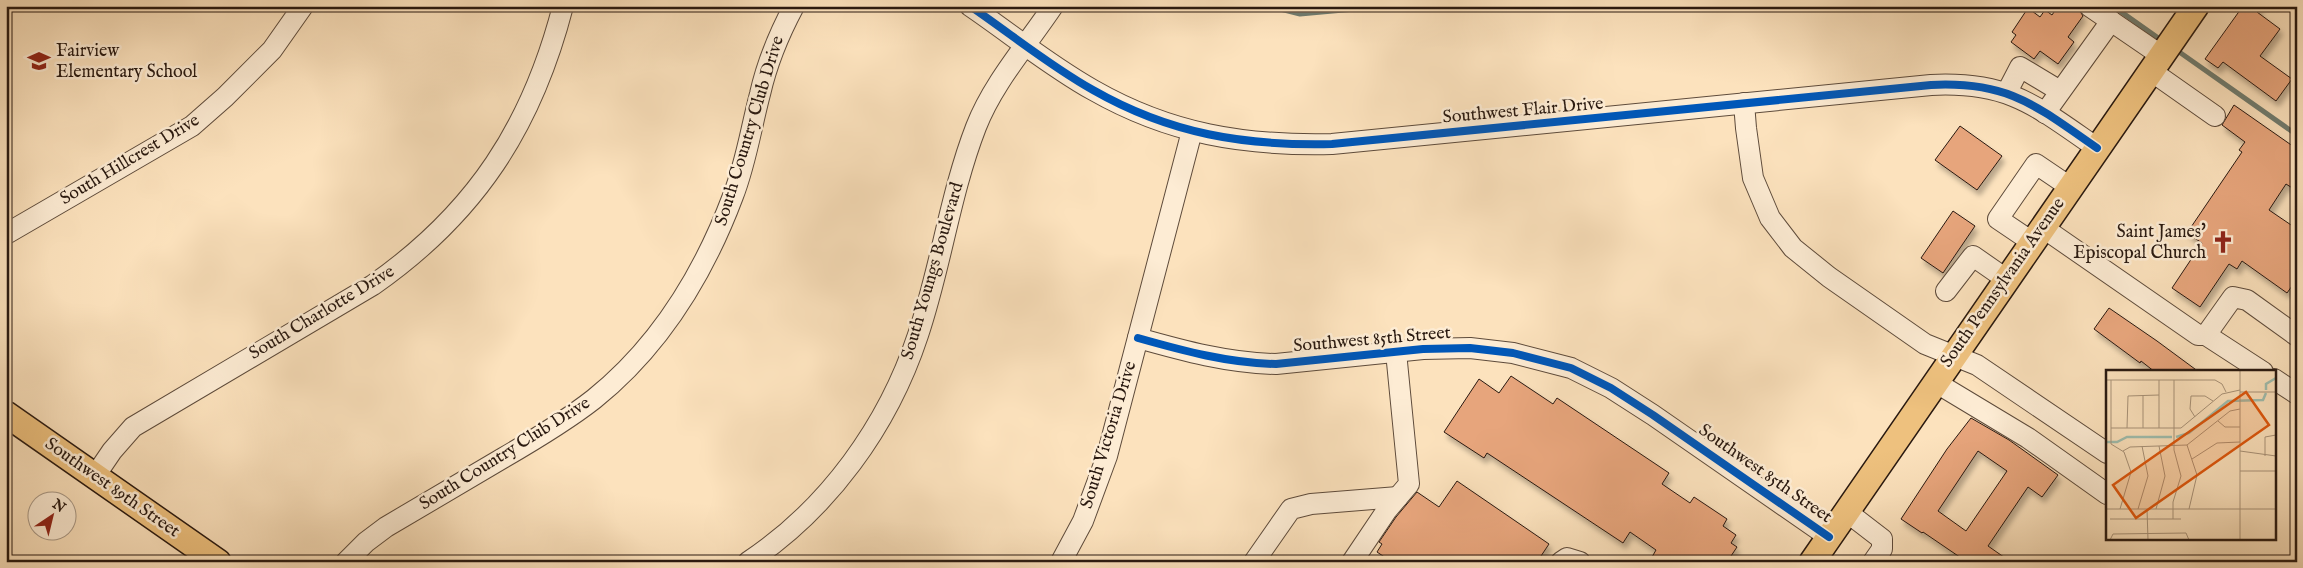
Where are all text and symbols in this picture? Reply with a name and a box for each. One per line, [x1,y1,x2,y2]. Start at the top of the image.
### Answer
street label: South Country Club Drive [710,33,790,229]
place label: Fairview Elementary School [56,40,197,84]
school or university icon: Fairview Elementary School [26,48,52,74]
street label: Southwest Flair Drive [1442,93,1604,129]
street label: South Hillcrest Drive [56,109,204,211]
street label: South Youngs Boulevard [897,179,969,362]
street label: South Pennsylvania Avenue [1936,194,2070,372]
place label: Saint James' Episcopal Church [2073,221,2206,265]
church icon: Saint James' Episcopal Church [2210,229,2236,255]
street label: South Charlotte Drive [245,260,399,366]
street label: Southwest 85th Street [1292,322,1452,358]
street label: South Victoria Drive [1076,358,1142,512]
inset map [2106,370,2276,540]
street label: South Country Club Drive [415,392,595,516]
street label: Southwest 85th Street [1694,419,1836,529]
street label: Southwest 89th Street [40,433,184,543]
north arrow [28,490,78,540]
text: N [48,495,69,517]

